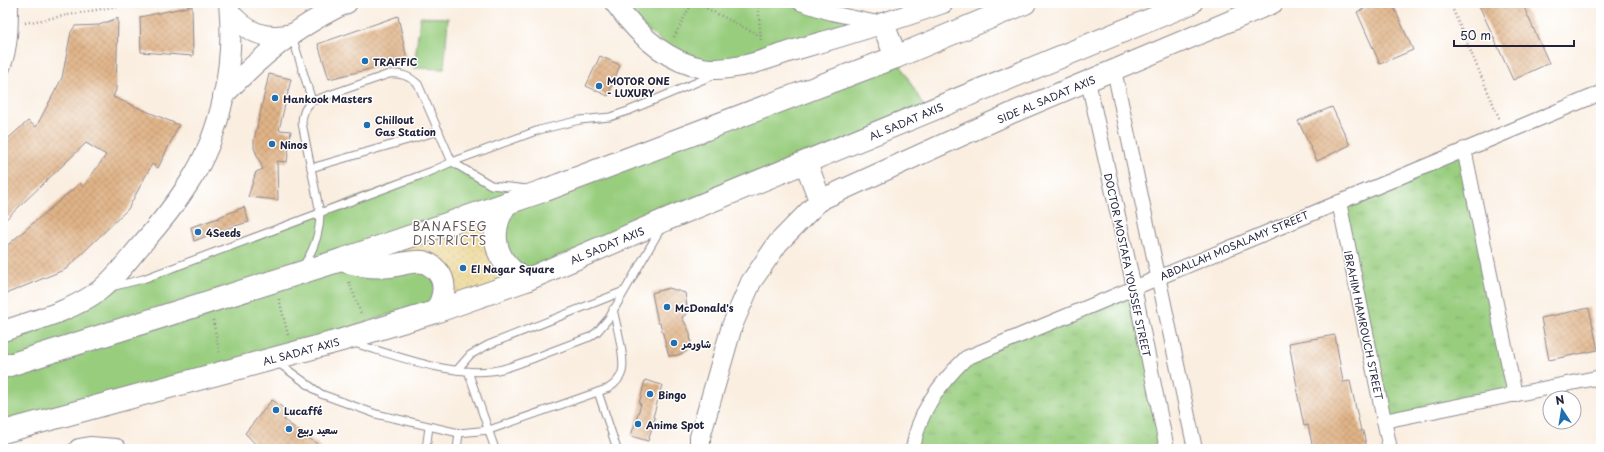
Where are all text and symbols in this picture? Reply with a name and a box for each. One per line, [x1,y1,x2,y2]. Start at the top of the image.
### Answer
scale bar [1454,22,1574,48]
text: 50 m [1460,26,1491,44]
place label: TRAFFIC [373,54,418,69]
marker: TRAFFIC [360,56,370,66]
street label: SIDE AL SADAT AXIS [995,72,1097,126]
place label: MOTOR ONE - LUXURY [607,73,670,100]
marker: MOTOR ONE - LUXURY [594,81,604,91]
place label: Hankook Masters [283,91,373,106]
marker: Hankook Masters [270,93,280,103]
street label: AL SADAT AXIS [867,99,945,143]
place label: Chillout Gas Station [375,112,436,139]
marker: Chillout Gas Station [362,120,372,130]
place label: Ninos [280,137,308,152]
marker: Ninos [267,139,277,149]
street label: DOCTOR MOSTAFA YOUSSEF STREET [1101,172,1155,359]
street label: ABDALLAH MOSALAMY STREET [1157,207,1311,283]
district label: BANAFSEG DISTRICTS [412,217,488,249]
street label: AL SADAT AXIS [568,223,646,267]
place label: 4Seeds [206,225,241,240]
marker: 4Seeds [193,227,203,237]
street label: IBRAHIM HAMROUCH STREET [1341,249,1387,401]
place label: El Nagar Square [471,261,555,276]
marker: El Nagar Square [458,263,468,273]
place label: McDonald's [675,300,734,315]
marker: McDonald's [662,302,672,312]
street label: AL SADAT AXIS [261,334,341,368]
place label: شاورمر [681,336,712,352]
marker: شاورمر [669,338,679,348]
place label: Bingo [658,387,686,402]
marker: Bingo [645,389,655,399]
north arrow [1542,390,1582,430]
text: N [1554,390,1566,409]
place label: Lucaffé [284,403,323,418]
marker: Lucaffé [271,405,281,415]
place label: Anime Spot [645,417,705,432]
marker: Anime Spot [633,419,643,429]
place label: سعيد ربيع [297,422,338,438]
marker: سعيد ربيع [284,424,294,434]

